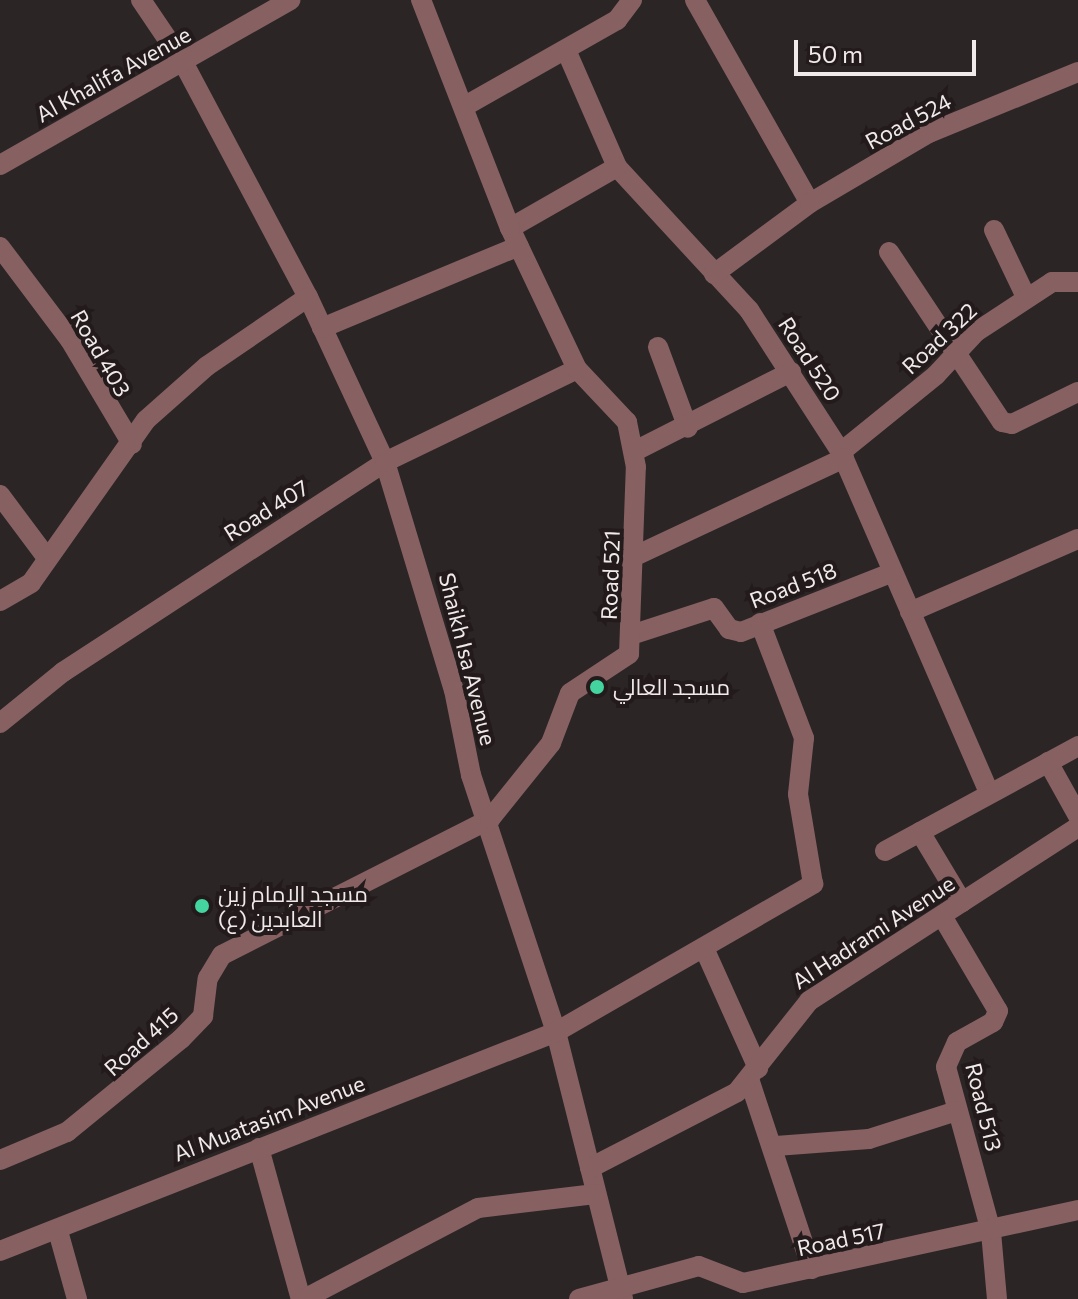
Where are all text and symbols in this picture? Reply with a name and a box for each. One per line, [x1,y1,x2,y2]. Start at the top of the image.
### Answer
street label: Al Khalifa Avenue [31,21,195,127]
scale bar [798,24,980,74]
text: 50 m [808,39,863,68]
street label: Road 524 [861,87,955,155]
street label: Road 322 [896,297,982,379]
street label: Road 403 [66,305,136,401]
street label: Road 520 [773,312,847,406]
street label: Road 407 [219,474,313,546]
street label: Road 521 [595,530,625,620]
street label: Road 518 [746,556,840,614]
street label: Shaikh Isa Avenue [434,570,502,748]
place label: مسجد العالي [613,674,730,700]
marker: مسجد العالي [588,678,606,696]
street label: Al Hadrami Avenue [787,870,959,994]
place label: مسجد الإمام زين العابدين (ع) [218,880,368,932]
marker: مسجد الإمام زين العابدين (ع) [193,897,211,915]
street label: Road 415 [99,1001,183,1081]
street label: Road 513 [960,1060,1008,1154]
street label: Al Muatasim Avenue [170,1069,368,1167]
street label: Road 517 [795,1217,887,1261]

